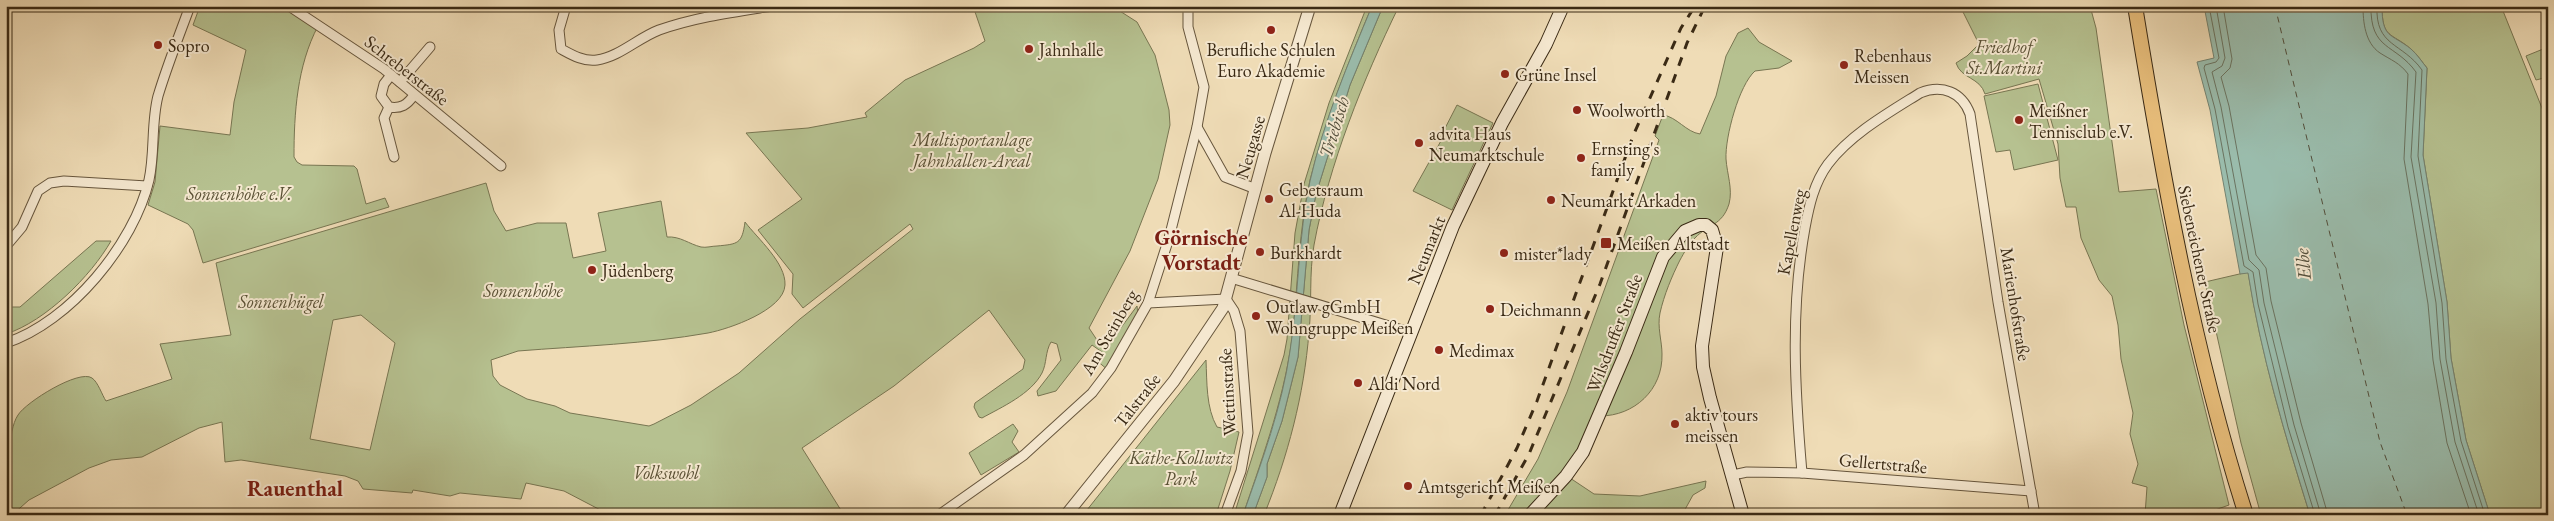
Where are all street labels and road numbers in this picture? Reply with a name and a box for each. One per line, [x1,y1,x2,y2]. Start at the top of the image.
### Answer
street label: Schreberstraße [360,30,454,110]
street label: Neugasse [1230,113,1270,181]
street label: Siebeneichener Straße [2173,183,2227,335]
street label: Kapellenweg [1771,187,1811,277]
street label: Neumarkt [1402,212,1450,288]
street label: Marienhofstraße [1996,246,2036,362]
street label: Wilsdruffer Straße [1581,270,1647,396]
street label: Am Steinberg [1075,285,1143,380]
street label: Wettinstraße [1213,348,1241,436]
street label: Talstraße [1109,368,1165,432]
street label: Gellertstraße [1838,448,1928,478]

